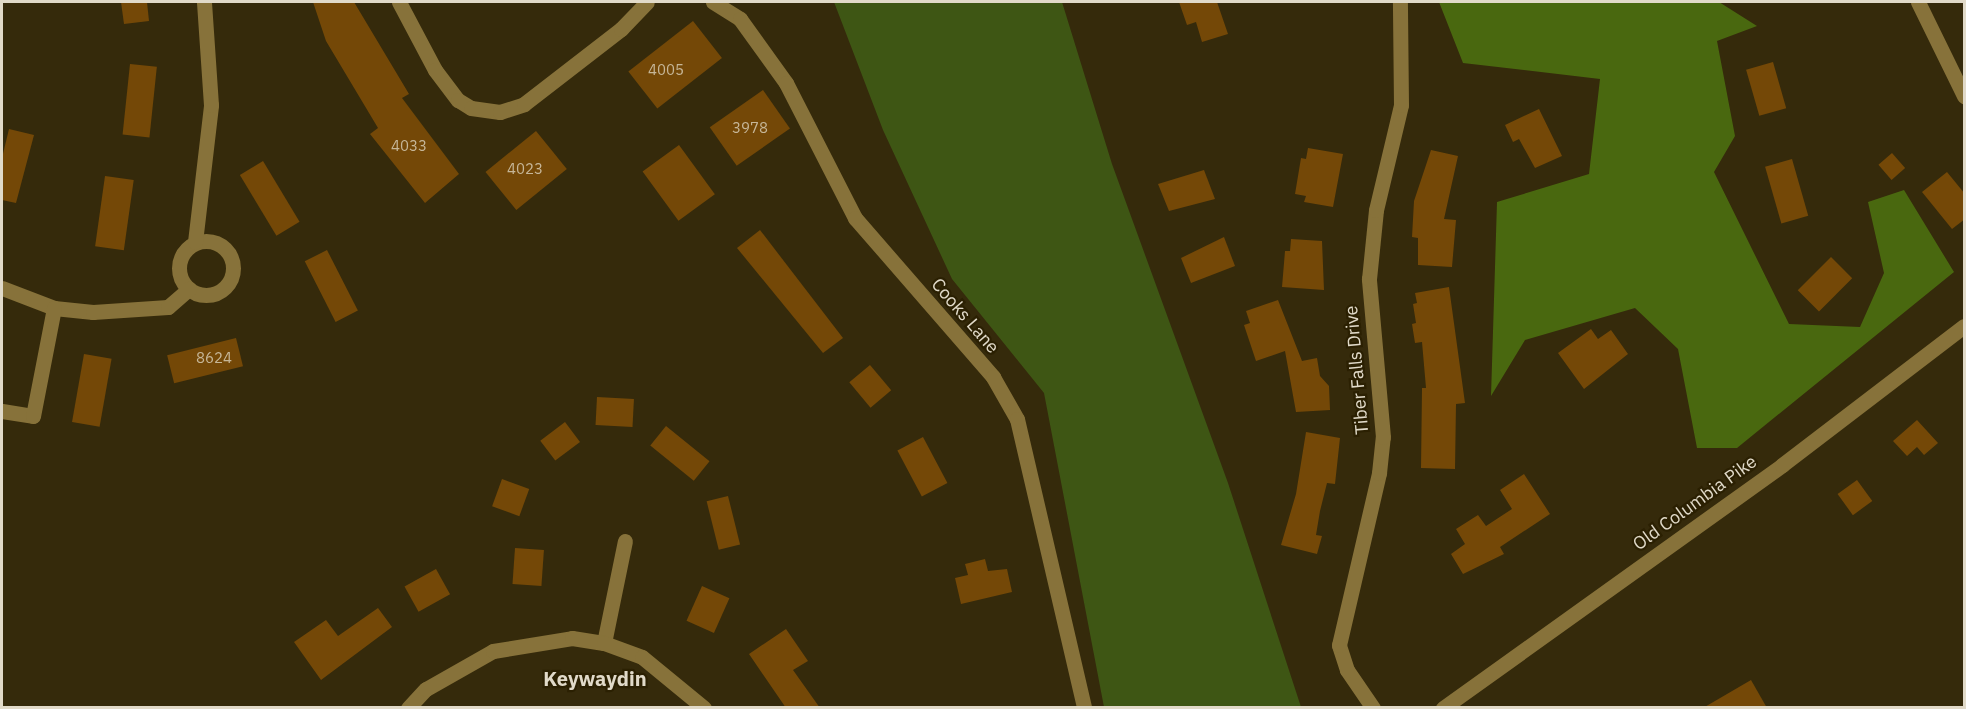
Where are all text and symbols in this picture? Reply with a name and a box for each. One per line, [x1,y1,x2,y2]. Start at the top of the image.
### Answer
house number: 4005 [648,61,684,79]
house number: 3978 [732,119,768,137]
house number: 4033 [391,137,427,155]
house number: 4023 [507,160,543,178]
street label: Cooks Lane [927,274,1003,358]
street label: Tiber Falls Drive [1341,305,1373,435]
house number: 8624 [196,349,232,367]
street label: Old Columbia Pike [1629,451,1761,555]
district label: Keywaydin [543,666,647,690]

